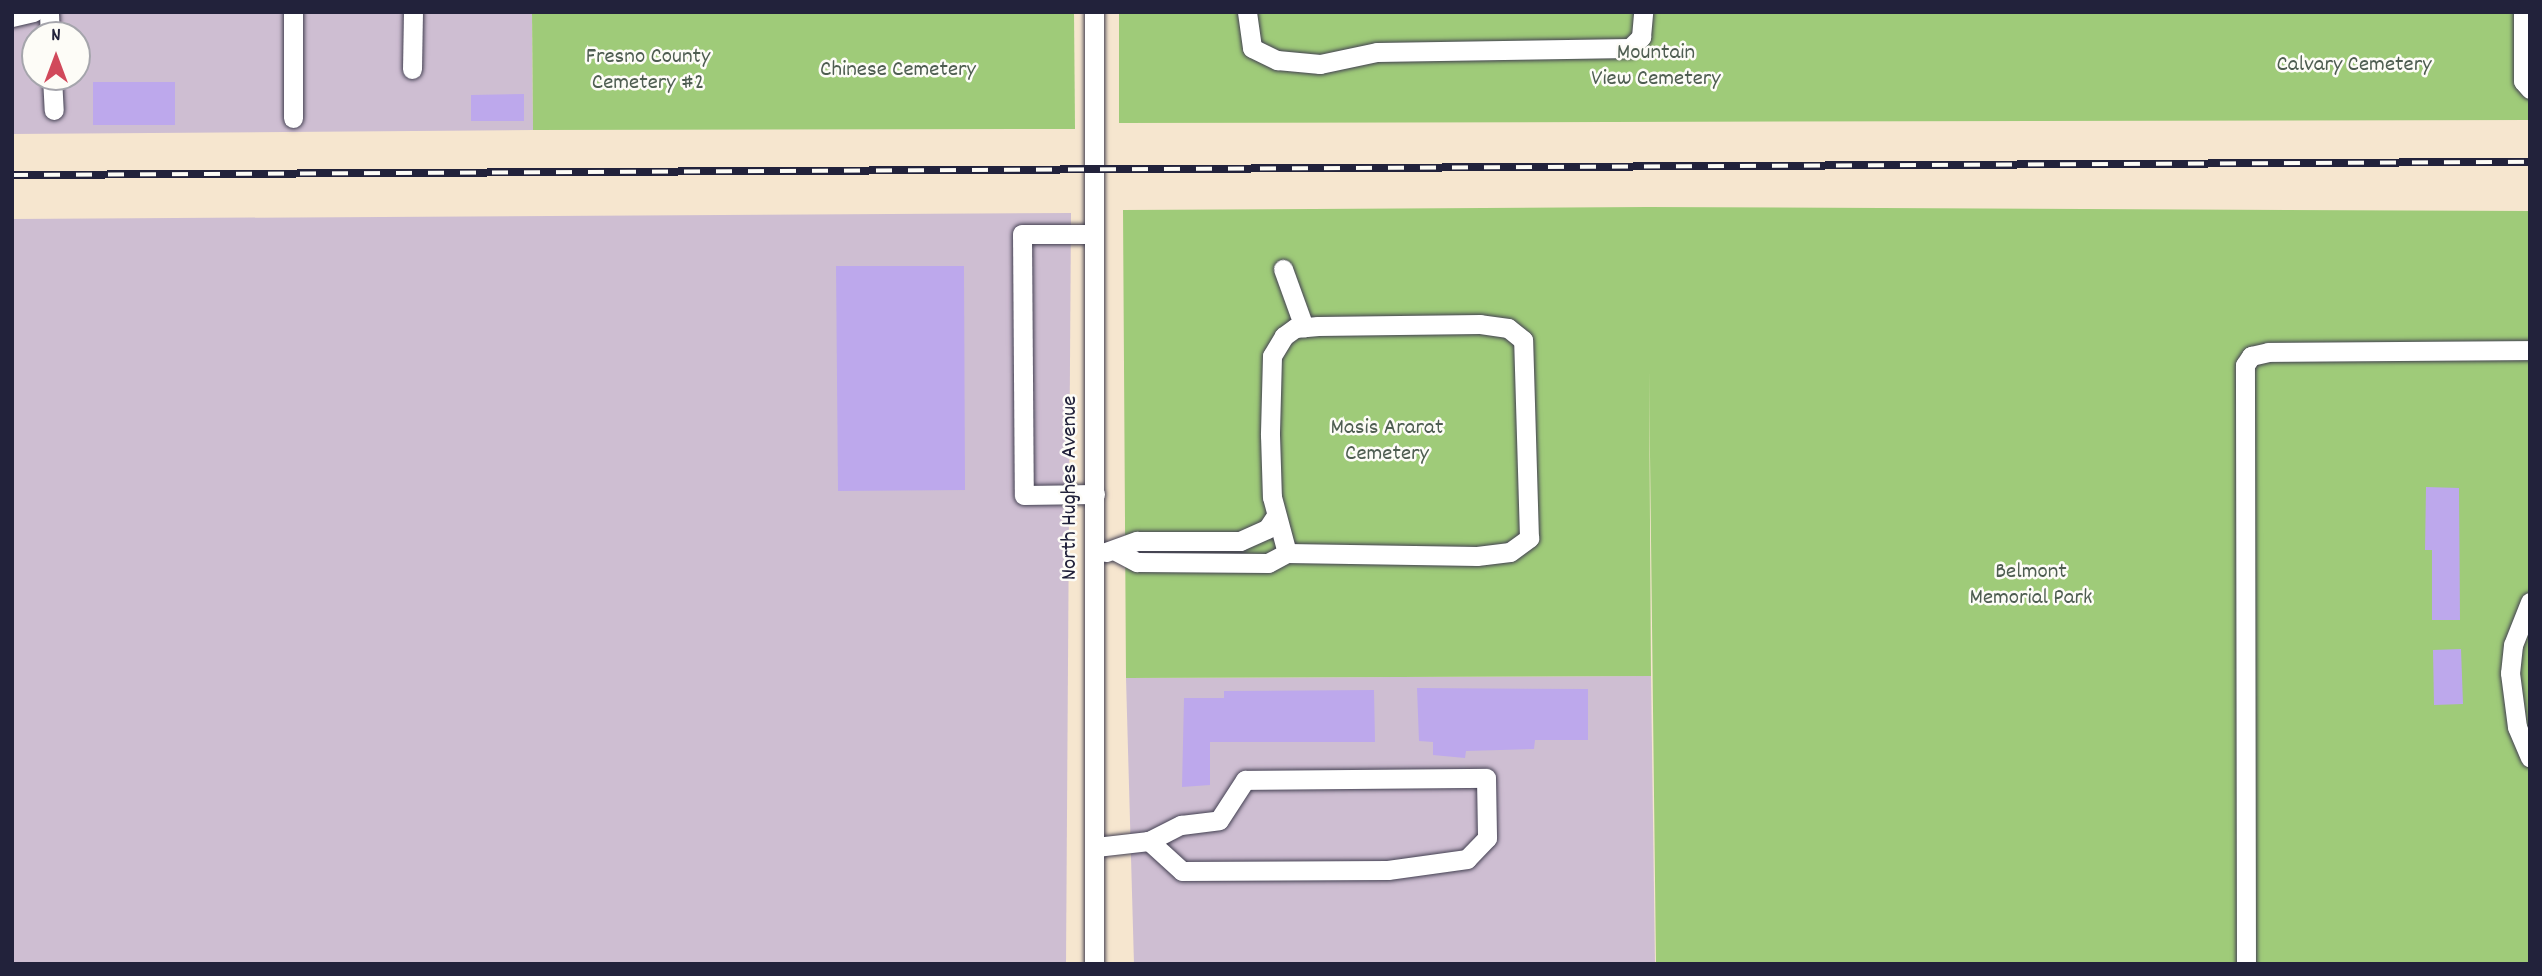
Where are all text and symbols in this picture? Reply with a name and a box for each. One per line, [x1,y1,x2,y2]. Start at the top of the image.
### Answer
north arrow [21,21,91,91]
text: N [51,23,61,50]
park label: Mountain View Cemetery [1591,40,1721,94]
park label: Fresno County Cemetery #2 [586,44,710,98]
park label: Calvary Cemetery [2277,52,2431,80]
park label: Chinese Cemetery [820,57,976,85]
street label: North Hughes Avenue [1057,396,1085,580]
park label: Masis Ararat Cemetery [1331,415,1443,469]
park label: Belmont Memorial Park [1969,559,2093,613]

